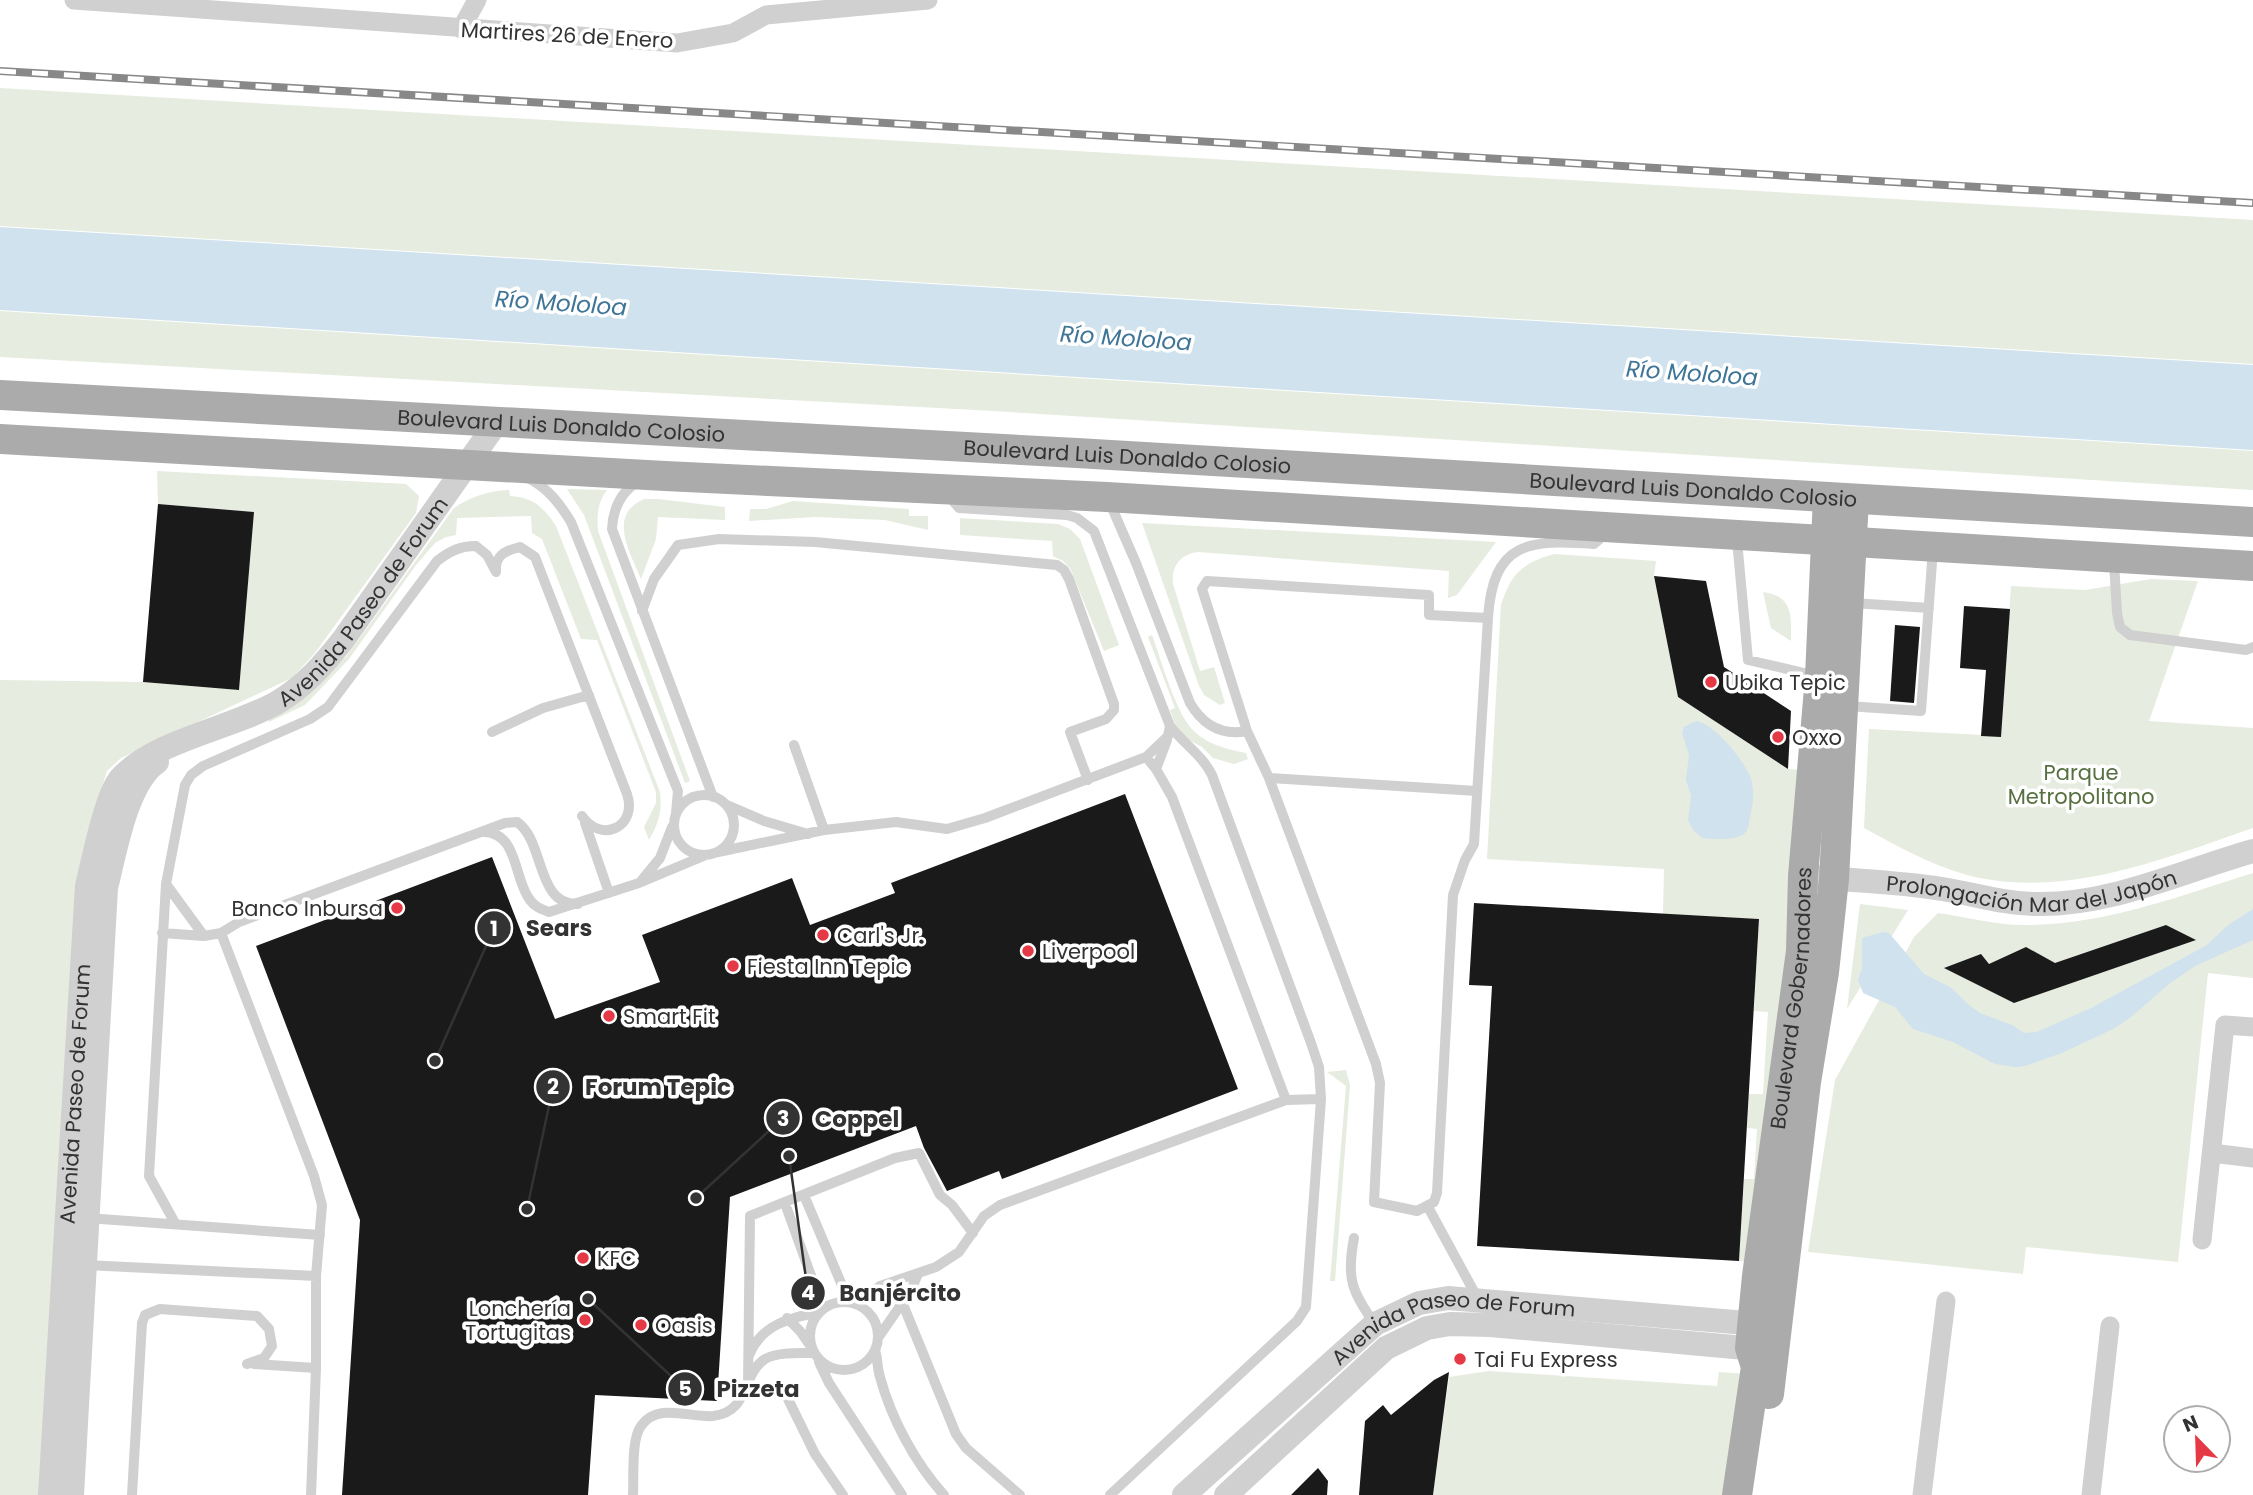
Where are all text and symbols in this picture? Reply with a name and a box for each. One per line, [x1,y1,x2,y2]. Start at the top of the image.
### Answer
street label: Martires 26 de Enero [460,15,674,55]
water label: Río Mololoa [494,282,628,324]
water label: Río Mololoa [1059,317,1193,359]
water label: Río Mololoa [1625,352,1759,394]
street label: Boulevard Luis Donaldo Colosio [397,402,726,449]
street label: Boulevard Luis Donaldo Colosio [963,432,1292,480]
street label: Boulevard Luis Donaldo Colosio [1529,465,1858,513]
street label: Avenida Paseo de Forum [272,491,454,713]
place label: Ubika Tepic [1725,668,1846,697]
marker: Ubika Tepic [1703,674,1719,690]
place label: Oxxo [1792,723,1842,752]
marker: Oxxo [1770,729,1786,745]
park label: Parque Metropolitano [2008,758,2154,811]
street label: Prolongación Mar del Japón [1885,862,2180,919]
street label: Boulevard Gobernadores [1763,866,1818,1131]
place label: Banco Inbursa [231,894,383,923]
marker: Banco Inbursa [389,900,405,916]
callout: Sears [476,906,606,950]
text: Sears [526,912,592,944]
text: 1 [490,914,498,943]
place label: Carl's Jr. [837,921,924,950]
marker: Carl's Jr. [815,927,831,943]
place label: Liverpool [1042,937,1135,966]
marker: Liverpool [1020,943,1036,959]
place label: Fiesta Inn Tepic [747,952,908,981]
marker: Fiesta Inn Tepic [725,958,741,974]
street label: Avenida Paseo de Forum [52,963,97,1225]
place label: Smart Fit [623,1002,716,1031]
marker: Smart Fit [601,1008,617,1024]
callout: Forum Tepic [536,1065,745,1109]
text: Forum Tepic [585,1071,731,1103]
text: 2 [547,1072,559,1101]
callout: Coppel [766,1096,913,1140]
text: Coppel [815,1103,899,1135]
text: 3 [777,1104,789,1133]
place label: KFC [597,1244,636,1273]
marker: KFC [575,1250,591,1266]
callout: Banjército [790,1271,975,1315]
text: Banjército [839,1277,961,1309]
text: 4 [801,1278,815,1307]
street label: Avenida Paseo de Forum [1324,1283,1577,1371]
place label: Lonchería Tortugitas [465,1294,571,1347]
place label: Oasis [655,1311,713,1340]
marker: Lonchería Tortugitas [577,1312,593,1328]
marker: Oasis [633,1317,649,1333]
place label: Tai Fu Express [1474,1345,1618,1374]
marker: Tai Fu Express [1452,1351,1468,1367]
callout: Pizzeta [668,1367,814,1411]
text: Pizzeta [716,1373,800,1405]
text: 5 [678,1374,692,1403]
north arrow [2162,1404,2232,1474]
text: N [2179,1409,2202,1439]

